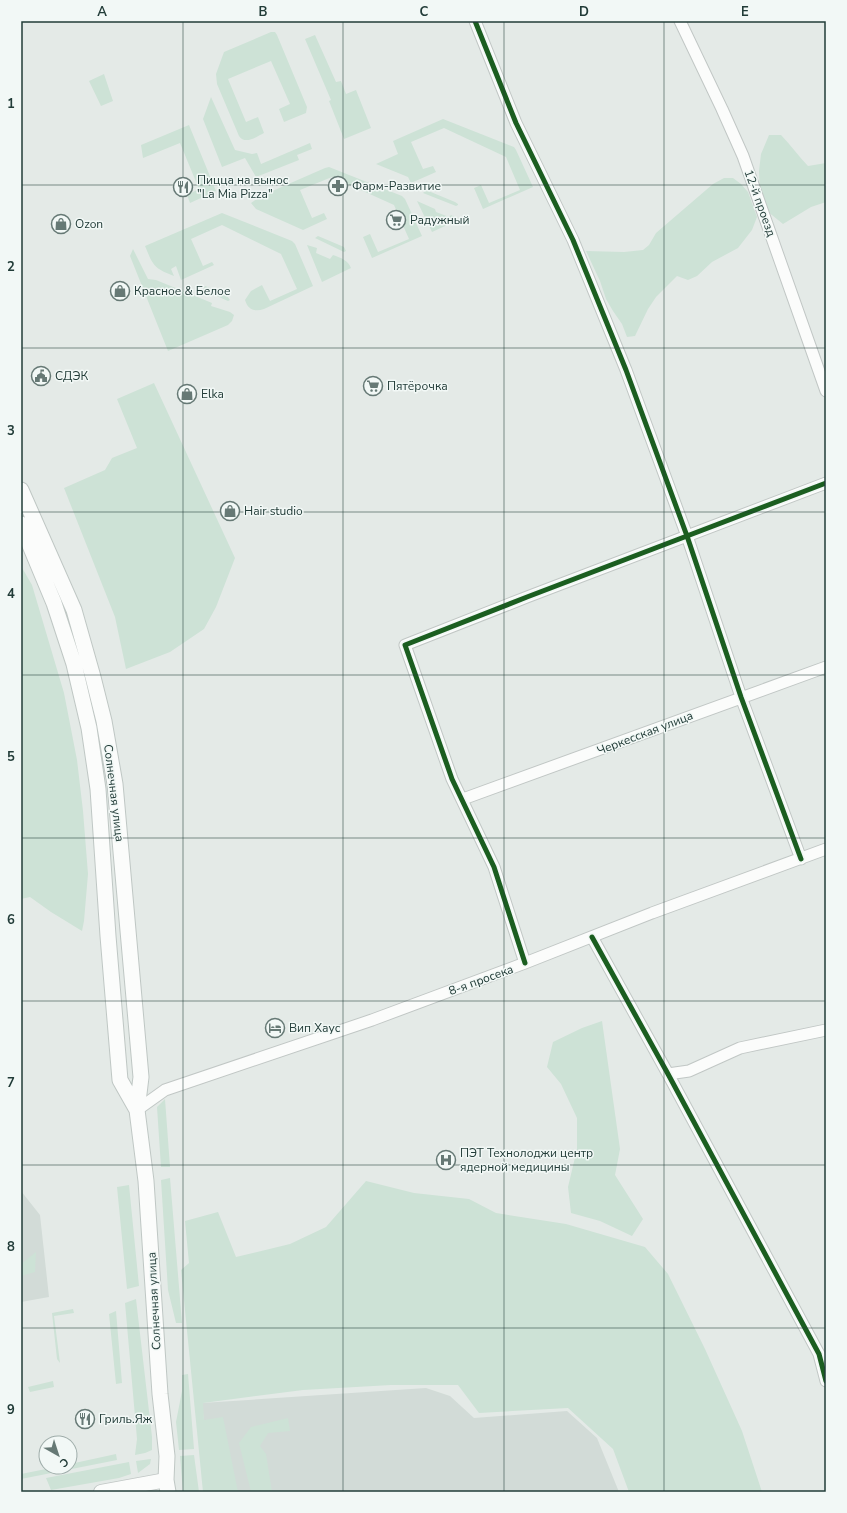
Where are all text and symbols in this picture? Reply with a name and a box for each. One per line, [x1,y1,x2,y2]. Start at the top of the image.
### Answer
text: A [97,3,107,21]
text: B [259,3,268,21]
text: C [420,3,429,21]
text: D [579,3,589,21]
text: E [741,3,749,21]
text: 1 [7,95,15,113]
street label: 12-й проезд [740,167,780,239]
place label: Пицца на вынос "La Mia Pizza" [197,172,289,202]
pharmacy icon: Фарм-Развитие [327,175,349,197]
restaurant icon: Пицца на вынос "La Mia Pizza" [172,176,194,198]
place label: Фарм-Развитие [352,178,441,194]
supermarket icon: Радужный [385,209,407,231]
place label: Радужный [410,212,470,228]
shop icon: Ozon [50,213,72,235]
place label: Ozon [75,216,103,232]
text: 2 [7,258,15,276]
shop icon: Красное & Белое [109,280,131,302]
place label: Красное & Белое [134,283,230,299]
public building icon: СДЭК [30,365,52,387]
place label: СДЭК [55,368,88,384]
supermarket icon: Пятёрочка [362,375,384,397]
place label: Пятёрочка [387,378,448,394]
shop icon: Elka [176,383,198,405]
place label: Elka [201,386,224,402]
text: 3 [7,422,15,440]
shop icon: Hair studio [219,500,241,522]
place label: Hair studio [244,503,303,519]
text: 4 [7,585,15,603]
street label: Черкесская улица [595,707,695,759]
street label: Солнечная улица [100,743,128,843]
text: 5 [7,748,15,766]
text: 6 [7,911,15,929]
street label: 8-я просека [446,961,516,999]
hotel icon: Вип Хаус [264,1017,286,1039]
place label: Вип Хаус [289,1020,341,1036]
text: 7 [7,1074,15,1092]
place label: ПЭТ Технолоджи центр ядерной медицины [460,1145,593,1175]
hospital icon: ПЭТ Технолоджи центр ядерной медицины [435,1149,457,1171]
text: 8 [7,1238,15,1256]
street label: Солнечная улица [143,1252,165,1350]
text: 9 [7,1401,15,1419]
restaurant icon: Гриль.Яж [74,1408,96,1430]
place label: Гриль.Яж [99,1411,153,1427]
north arrow [38,1435,78,1475]
text: С [56,1454,72,1471]

